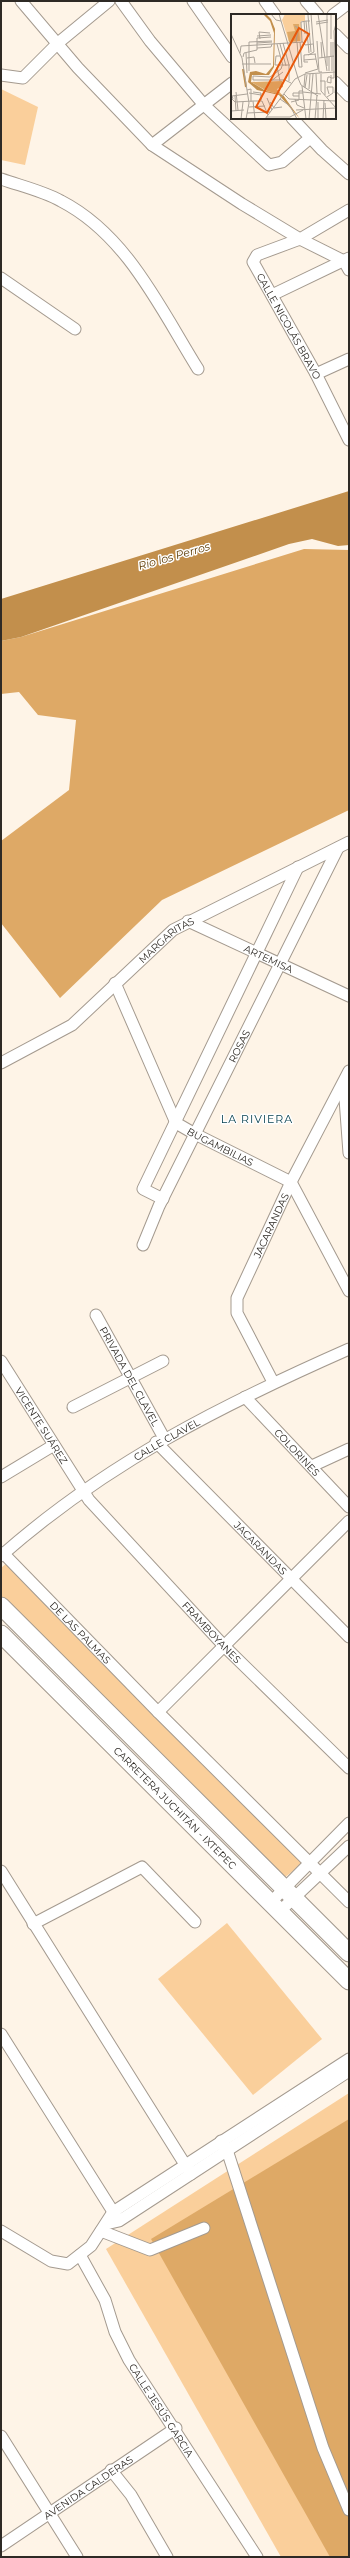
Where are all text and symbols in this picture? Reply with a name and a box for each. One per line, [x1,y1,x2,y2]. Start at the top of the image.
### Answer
inset map [231,14,336,119]
street label: CALLE NICOLÁS BRAVO [254,271,324,381]
water label: Rio los Perros [136,539,212,573]
street label: MARGARITAS [136,914,196,966]
street label: ARTEMISA [242,942,296,976]
street label: ROSAS [225,1027,253,1065]
district label: LA RIVIERA [221,1112,293,1126]
street label: BUGAMBILIAS [185,1124,256,1169]
street label: JACARANDAS [250,1191,292,1261]
street label: PRIVADA DEL CLAVEL [97,1324,163,1428]
street label: VICENTE SUÁREZ [13,1384,71,1466]
street label: CALLE CLAVEL [131,1415,202,1463]
street label: COLORINES [272,1426,323,1479]
street label: JACARANDAS [231,1518,290,1577]
street label: DE LAS PALMAS [47,1599,114,1666]
street label: FRAMBOYANES [180,1599,244,1666]
street label: CARRETERA JUCHITÁN - IXTEPEC [111,1744,239,1872]
street label: CALLE JESÚS GARCIA [126,2361,197,2460]
street label: AVENIDA CALDERAS [41,2453,135,2522]

